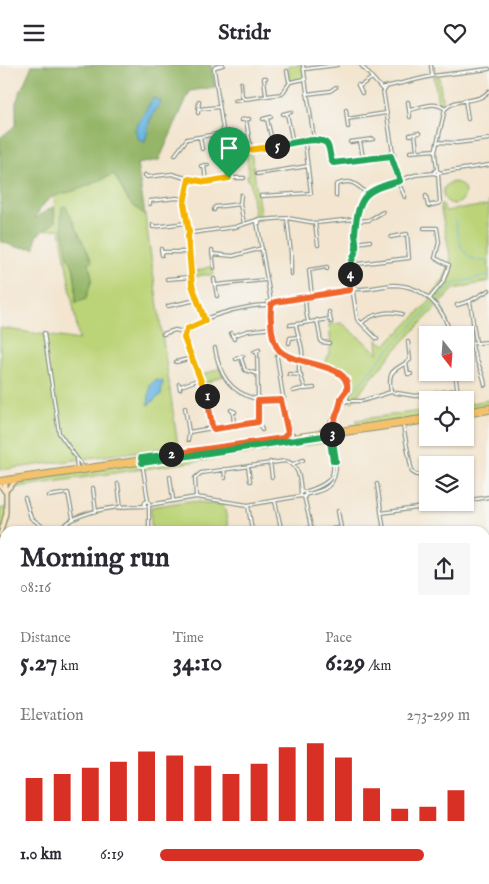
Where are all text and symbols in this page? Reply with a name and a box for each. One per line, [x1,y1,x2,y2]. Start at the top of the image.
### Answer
icon: menu [20,19,48,47]
text: Stridr [218,19,271,47]
icon: heart [441,19,469,47]
pin [208,127,250,178]
pin: 5 [264,133,290,159]
icon: arrive [215,134,243,162]
text: 5 [275,137,280,155]
pin: 4 [338,261,362,287]
text: 4 [347,265,354,283]
north arrow [419,326,474,381]
map controls [419,326,474,511]
pin: 1 [194,383,220,409]
text: 1 [205,387,210,405]
button: locate [419,391,474,446]
pin: 3 [320,421,344,447]
text: 3 [330,425,335,443]
pin: 2 [158,441,184,467]
text: 2 [168,445,175,463]
button: layers [419,456,474,511]
text: Morning run [20,541,170,576]
button: share [418,543,470,595]
text: 08:16 [20,578,51,598]
text: Distance [20,629,71,647]
text: Time [173,629,204,647]
text: Pace [325,629,352,647]
text: 5.27 [20,647,58,679]
text: 34:10 [173,647,222,679]
text: 6:29 [325,647,365,679]
text: km [58,657,79,675]
text: /km [365,657,391,675]
text: Elevation [20,706,83,726]
text: 273–299 m [407,706,470,726]
text: 1.0 km [20,845,62,865]
text: 6:19 [100,845,124,865]

